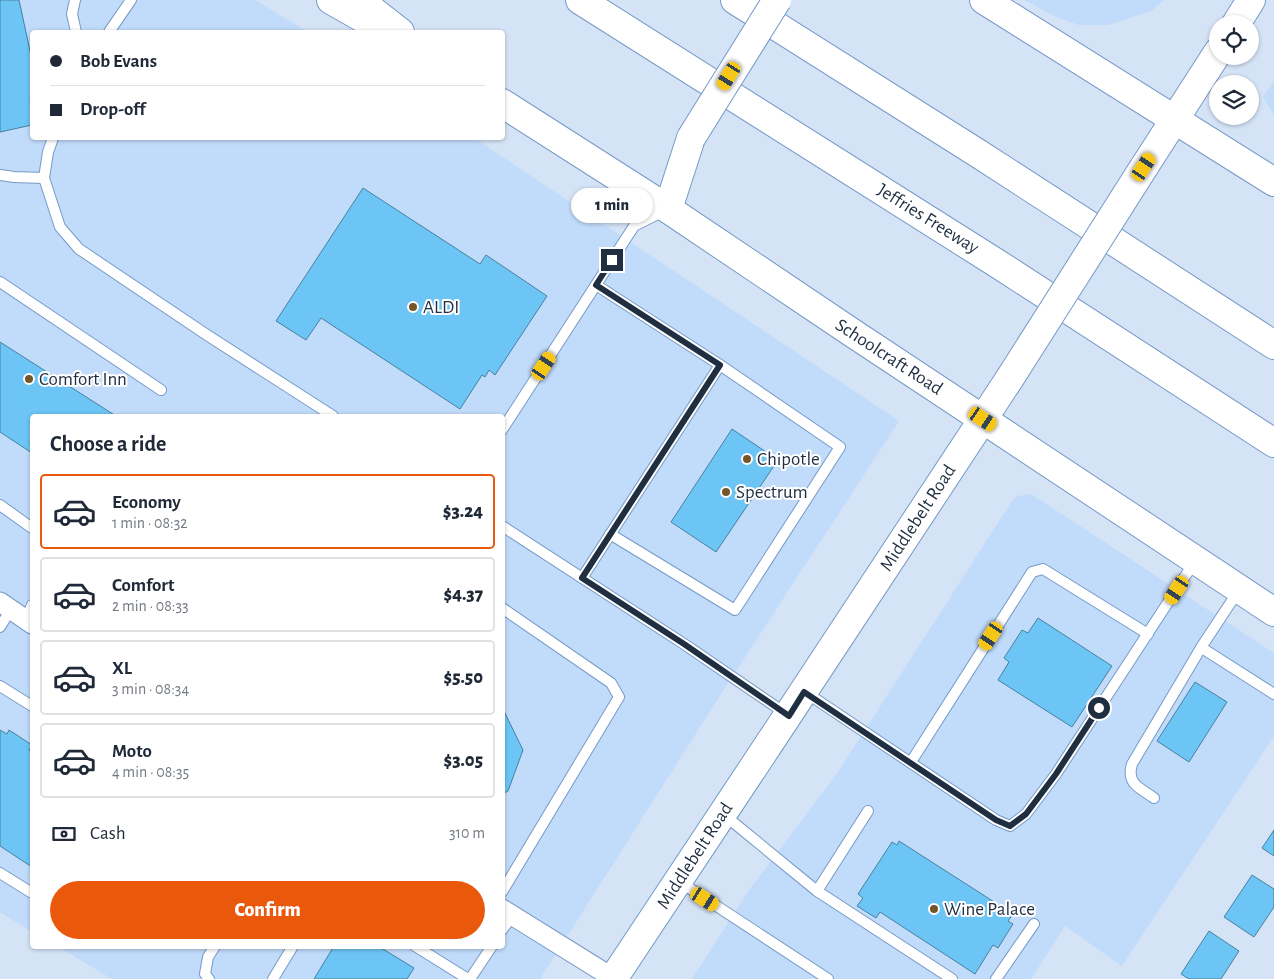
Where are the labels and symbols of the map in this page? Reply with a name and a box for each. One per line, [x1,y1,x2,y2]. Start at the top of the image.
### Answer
car [714,59,743,93]
car [1129,150,1158,184]
street label: Jeffries Freeway [874,180,982,258]
callout: 1 min [571,188,653,222]
route end [601,249,623,271]
place label: ALDI [423,298,459,317]
marker: ALDI [407,301,419,313]
street label: Schoolcraft Road [832,315,946,399]
car [529,349,558,383]
place label: Comfort Inn [39,370,127,389]
marker: Comfort Inn [23,373,35,385]
car [966,404,999,434]
place label: Chipotle [757,450,820,469]
marker: Chipotle [741,453,753,465]
street label: Middlebelt Road [877,461,960,575]
place label: Spectrum [736,483,808,502]
marker: Spectrum [720,486,732,498]
car [1162,573,1191,607]
car [976,619,1005,653]
route start [1088,697,1110,719]
street label: Middlebelt Road [654,799,737,913]
car [688,885,721,913]
place label: Wine Palace [944,900,1035,919]
marker: Wine Palace [928,903,940,915]

